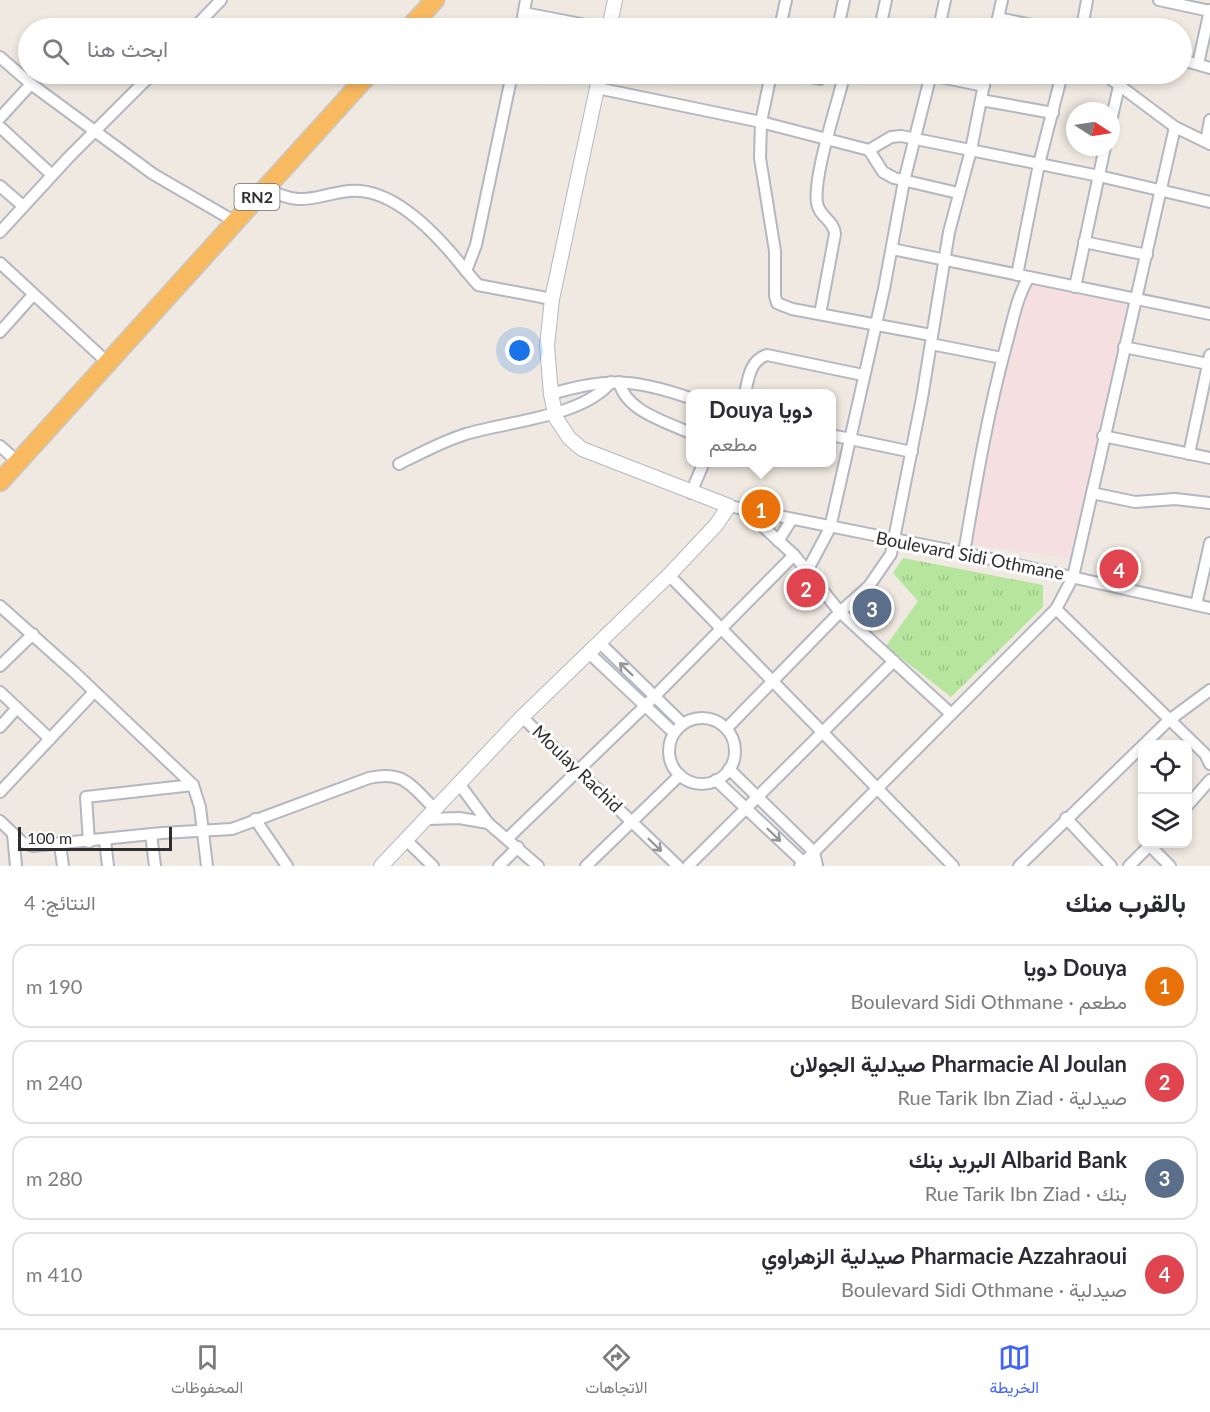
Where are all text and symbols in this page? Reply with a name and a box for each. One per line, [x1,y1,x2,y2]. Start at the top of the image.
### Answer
search box [18,18,1192,84]
icon: search [39,35,72,68]
text: ابحث هنا [87,35,168,62]
north arrow [1066,102,1120,156]
road number: RN2 [234,184,280,210]
your location [505,336,534,365]
popup [686,389,836,467]
text: Douya دويا [709,396,813,423]
text: مطعم [709,431,757,455]
pin: 1 [742,486,780,532]
street label: Boulevard Sidi Othmane [874,526,1066,584]
pin: 4 [1100,546,1138,592]
pin: 2 [786,566,826,610]
pin: 3 [852,586,892,630]
one-way arrow [619,662,634,676]
street label: Moulay Rachid [528,720,627,817]
map controls [1138,740,1192,848]
button: locate [1138,740,1192,794]
button: layers [1138,794,1192,848]
scale bar [18,824,172,852]
one-way arrow [767,827,782,842]
text: 100 m [27,828,72,847]
one-way arrow [648,838,663,852]
text: بالقرب منك [1066,886,1186,918]
text: النتائج: 4 [24,890,96,914]
text: Douya دويا [1023,954,1127,981]
text: 190 m [26,974,82,998]
text: 1 [1159,974,1170,998]
text: مطعم · Boulevard Sidi Othmane [851,989,1127,1013]
text: Pharmacie Al Joulan صيدلية الجولان [790,1050,1127,1077]
text: 240 m [26,1070,82,1094]
text: 2 [1159,1070,1170,1094]
text: صيدلية · Rue Tarik Ibn Ziad [897,1085,1127,1109]
text: Albarid Bank البريد بنك [909,1146,1127,1173]
text: 280 m [26,1166,82,1190]
text: 3 [1159,1166,1170,1190]
text: بنك · Rue Tarik Ibn Ziad [925,1181,1127,1205]
text: Pharmacie Azzahraoui صيدلية الزهراوي [761,1242,1127,1269]
text: 410 m [26,1262,82,1286]
text: 4 [1159,1262,1170,1286]
text: صيدلية · Boulevard Sidi Othmane [841,1277,1127,1301]
tab: المحفوظات [171,1341,243,1402]
tab: الاتجاهات [585,1341,647,1402]
tab: الخريطة [989,1341,1039,1402]

